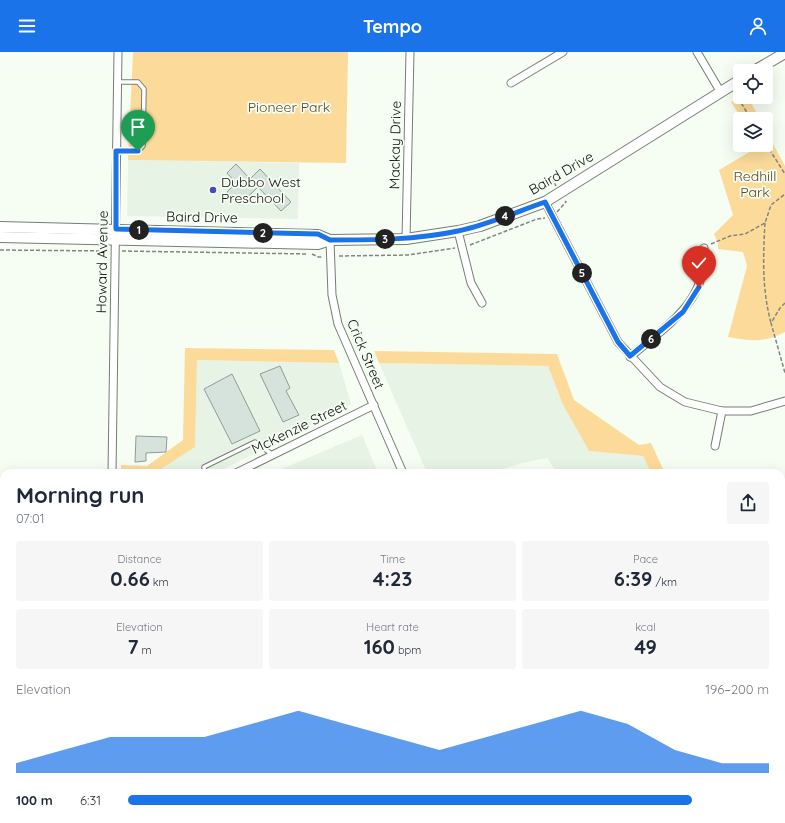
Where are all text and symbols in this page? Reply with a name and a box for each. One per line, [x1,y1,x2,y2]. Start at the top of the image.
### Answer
icon: menu [16,15,38,37]
text: Tempo [363,15,422,38]
icon: person [747,15,769,37]
map controls [733,64,773,152]
button: locate [733,64,773,104]
park label: Pioneer Park [248,98,330,116]
street label: Mackay Drive [385,100,405,190]
pin [121,110,155,151]
button: layers [733,112,773,152]
icon: arrive [127,116,149,138]
street label: Baird Drive [525,147,597,199]
park label: Redhill Park [733,167,777,201]
place label: Dubbo West Preschool [221,173,301,207]
marker: Dubbo West Preschool [208,185,218,195]
pin: 4 [495,206,515,226]
street label: Baird Drive [166,207,238,227]
text: 4 [502,209,508,223]
street label: Howard Avenue [92,210,112,314]
pin: 1 [129,220,149,240]
text: 1 [137,223,141,237]
pin: 2 [253,223,273,243]
text: 2 [260,226,266,240]
pin: 3 [375,229,395,249]
text: 3 [382,232,388,246]
pin [682,246,716,287]
icon: check [688,252,710,274]
pin: 5 [572,263,592,283]
text: 5 [579,266,585,280]
street label: Crick Street [343,316,389,392]
pin: 6 [641,329,661,349]
text: 6 [648,332,654,346]
street label: McKenzie Street [248,396,350,458]
text: Morning run [16,481,144,509]
button: share [727,482,769,524]
text: 07:01 [16,510,45,526]
text: Distance [117,552,162,566]
text: Time [380,552,405,566]
text: Pace [633,552,658,566]
text: 0.66 [110,566,150,591]
text: 4:23 [373,566,412,591]
text: 6:39 [614,566,652,591]
text: km [150,575,169,589]
text: /km [652,575,677,589]
text: Elevation [116,620,163,634]
text: Heart rate [366,620,419,634]
text: kcal [635,620,656,634]
text: 7 [127,634,138,659]
text: 160 [364,634,395,659]
text: 49 [634,634,657,659]
text: m [138,643,152,657]
text: bpm [395,643,421,657]
text: Elevation [16,681,71,697]
text: 196–200 m [705,681,769,697]
text: 100 m [16,792,53,808]
text: 6:31 [80,792,101,808]

